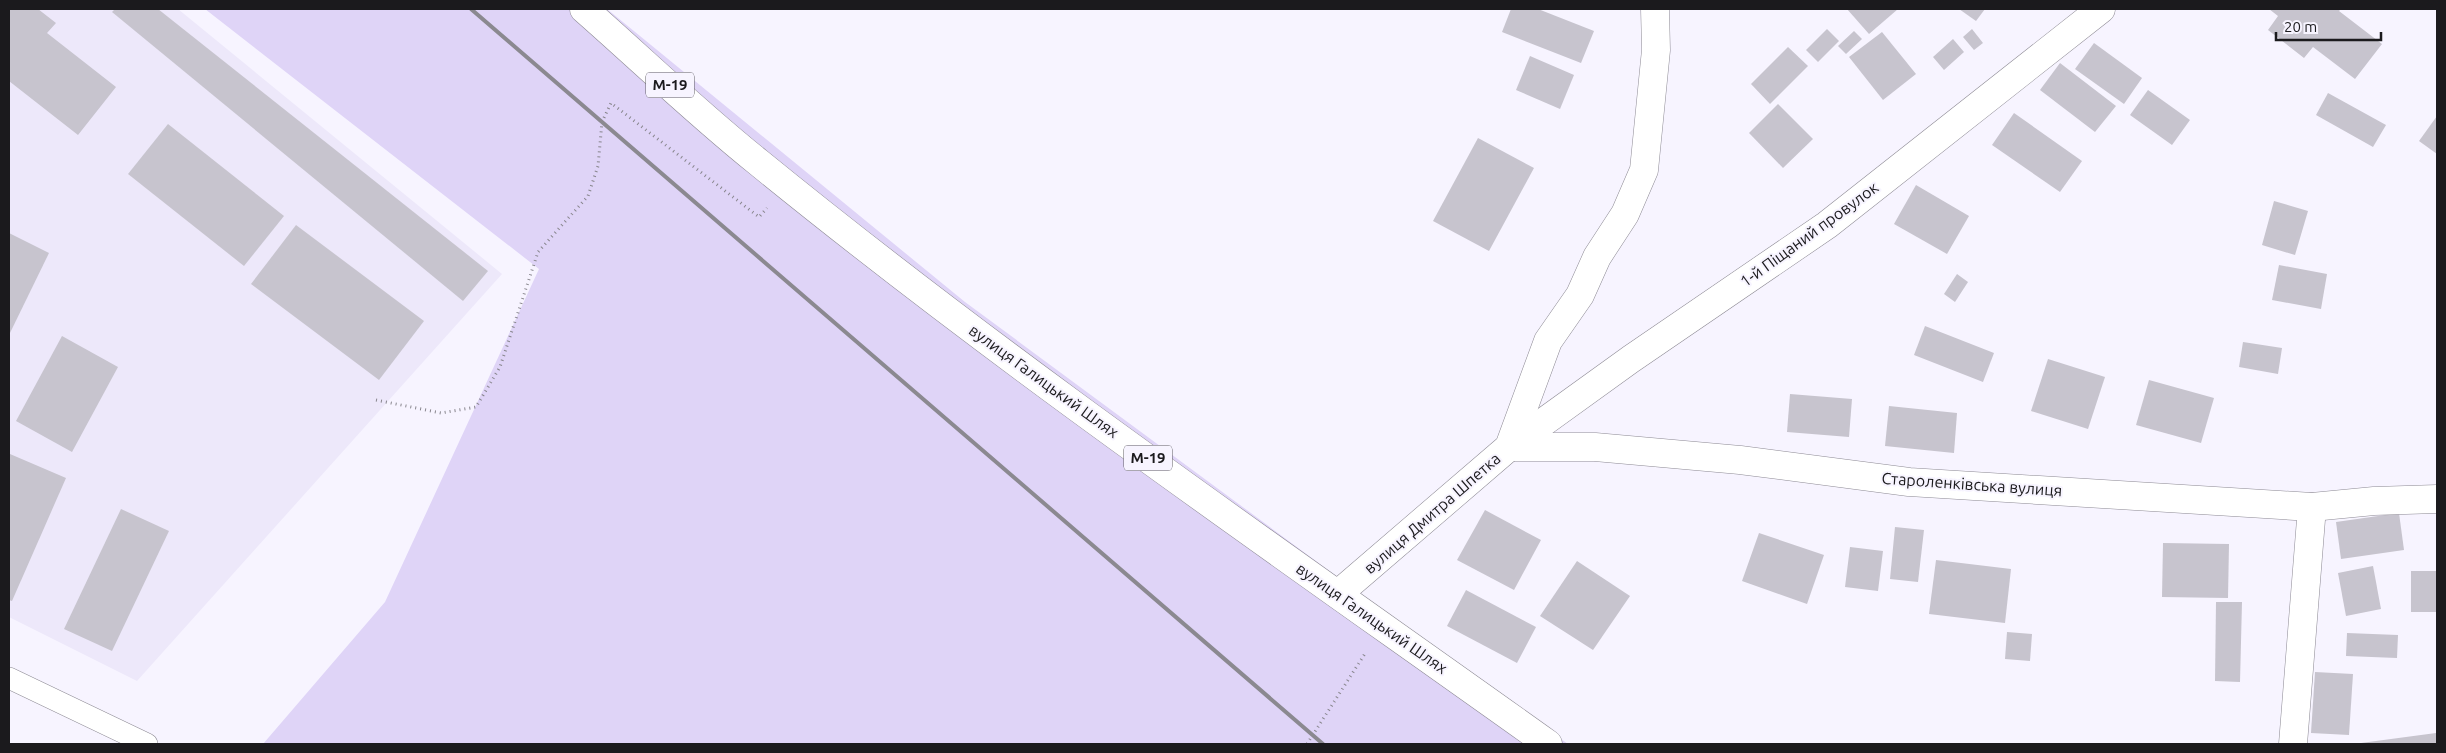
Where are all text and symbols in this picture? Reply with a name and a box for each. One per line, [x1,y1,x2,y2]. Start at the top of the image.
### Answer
scale bar [2276,10,2381,42]
text: 20 m [2284,18,2317,35]
road number: М-19 [646,72,694,98]
street label: 1-й Піщаний провулок [1736,178,1882,290]
street label: вулиця Галицький Шлях [966,321,1122,441]
road number: М-19 [1124,446,1172,470]
street label: вулиця Дмитра Шпетка [1360,449,1504,577]
street label: Староленківська вулиця [1881,469,2063,499]
street label: вулиця Галицький Шлях [1293,559,1451,677]

